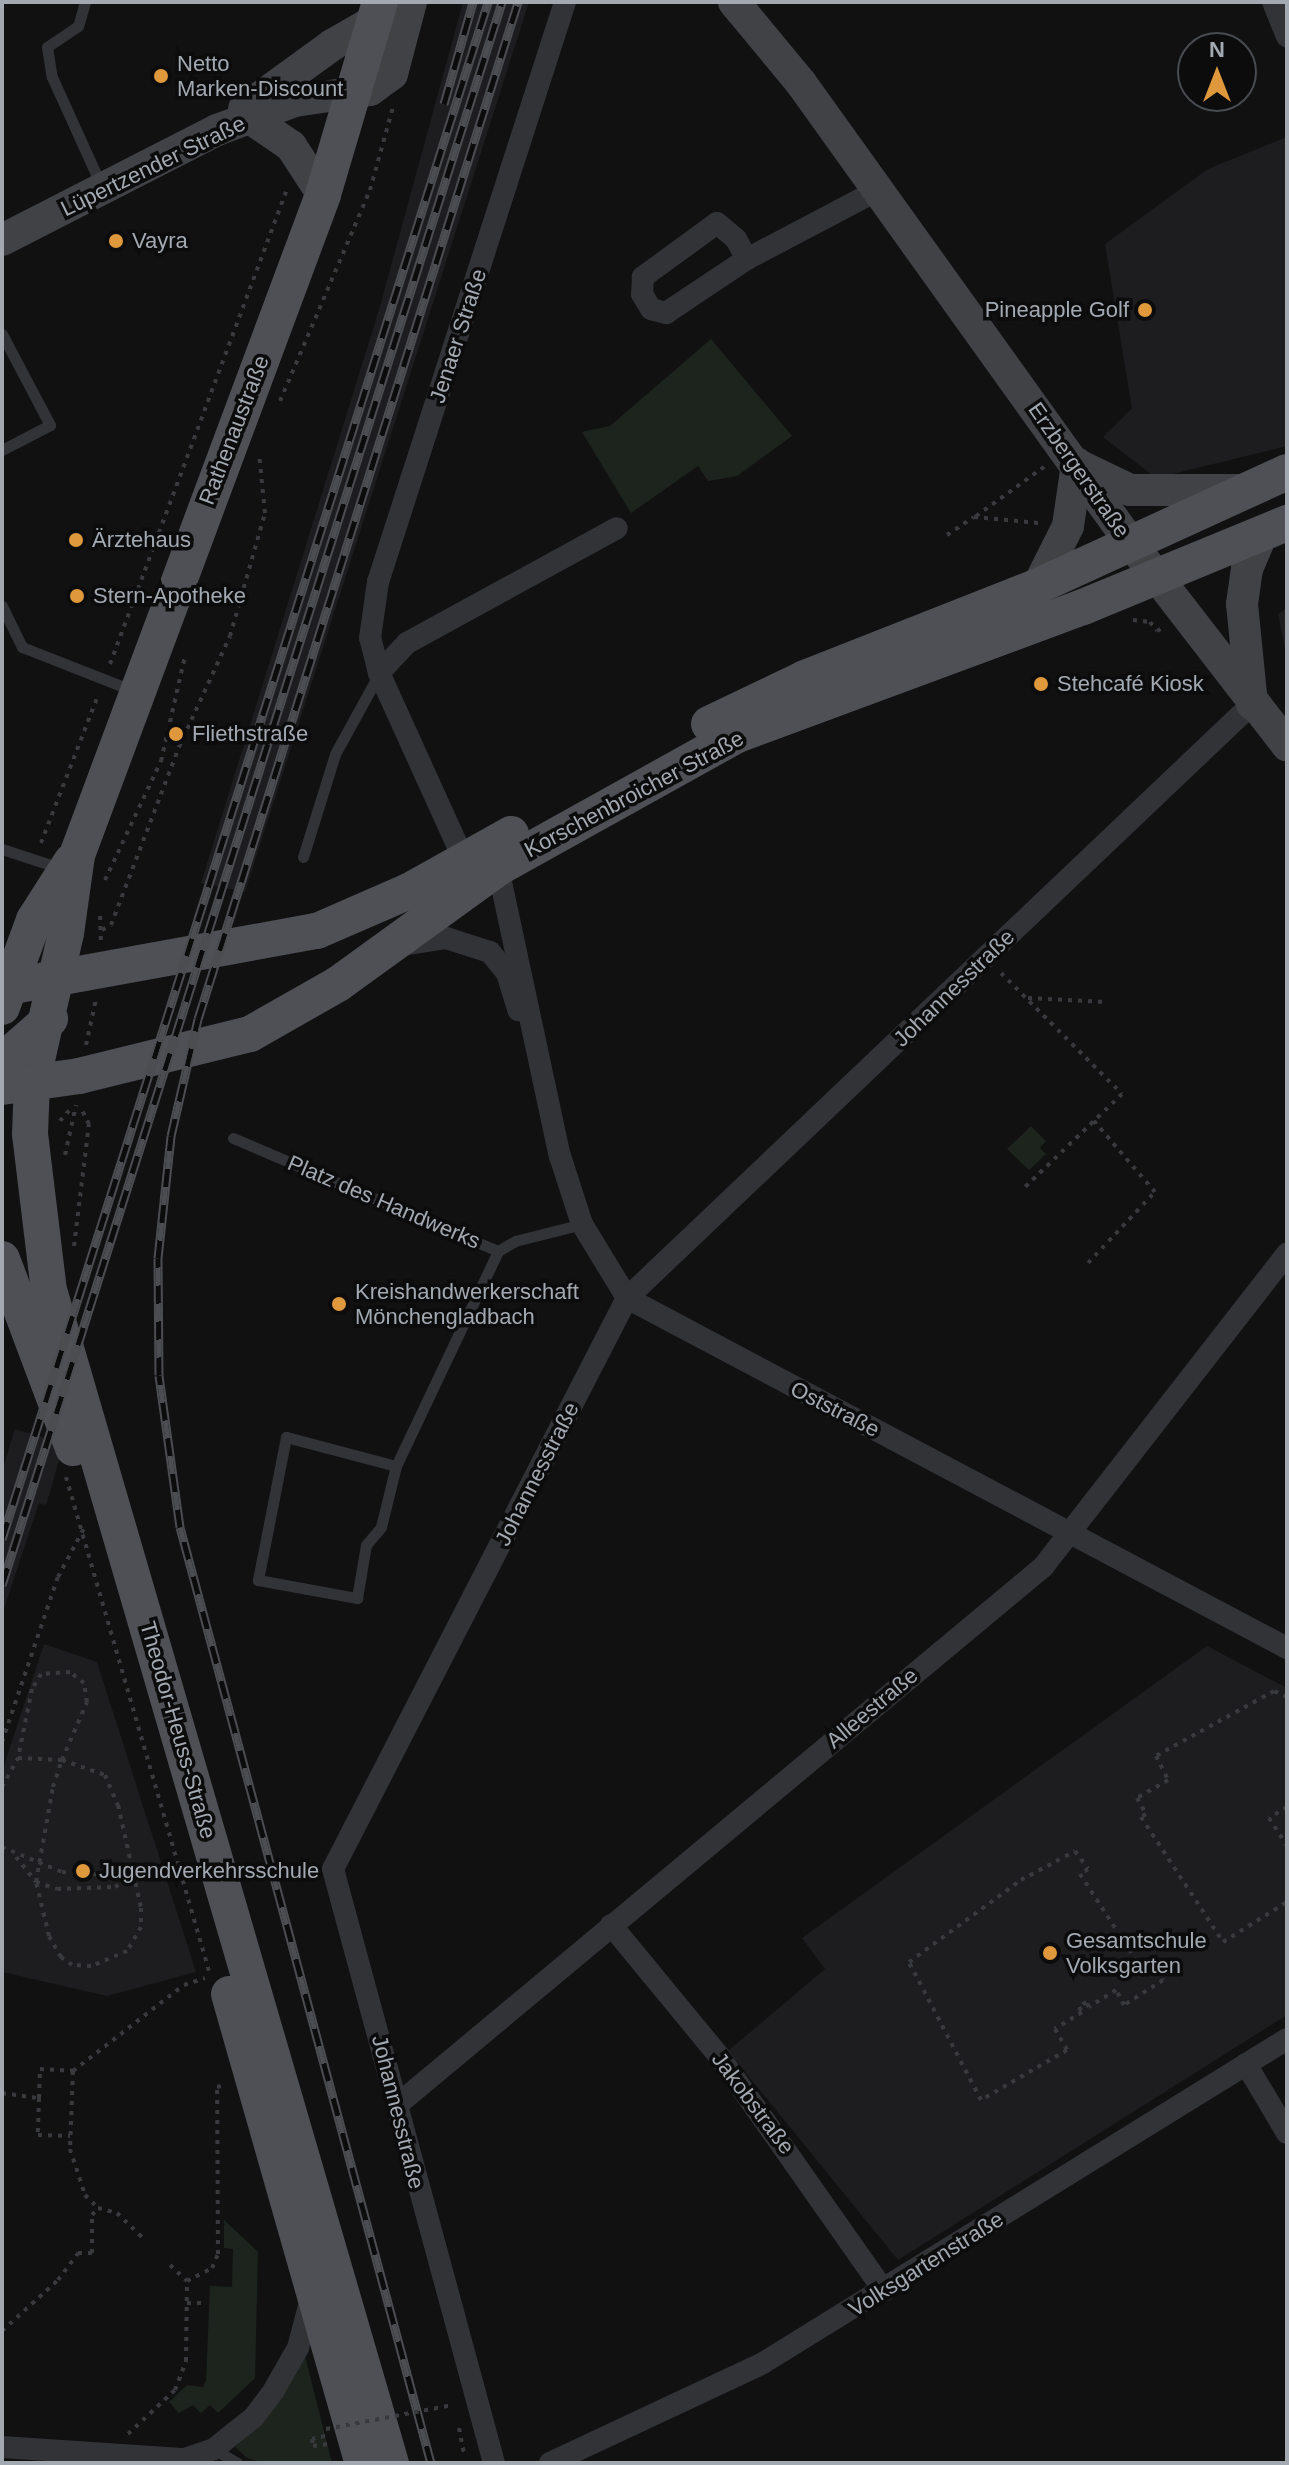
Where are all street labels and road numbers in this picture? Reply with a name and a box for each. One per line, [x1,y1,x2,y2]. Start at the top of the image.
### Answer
street label: Lüpertzender Straße [57,110,249,222]
street label: Jenaer Straße [424,266,492,406]
street label: Rathenaustraße [193,352,275,508]
street label: Erzbergerstraße [1023,397,1135,543]
street label: Korschenbroicher Straße [520,725,748,863]
street label: Johannesstraße [888,924,1020,1052]
street label: Platz des Handwerks [284,1149,484,1255]
street label: Oststraße [786,1375,884,1443]
street label: Johannesstraße [489,1398,585,1550]
street label: Theodor-Heuss-Straße [134,1618,222,1842]
street label: Alleestraße [821,1662,923,1754]
street label: Johannesstraße [366,2032,430,2192]
street label: Jakobstraße [706,2047,800,2159]
street label: Volksgartenstraße [844,2206,1008,2322]

